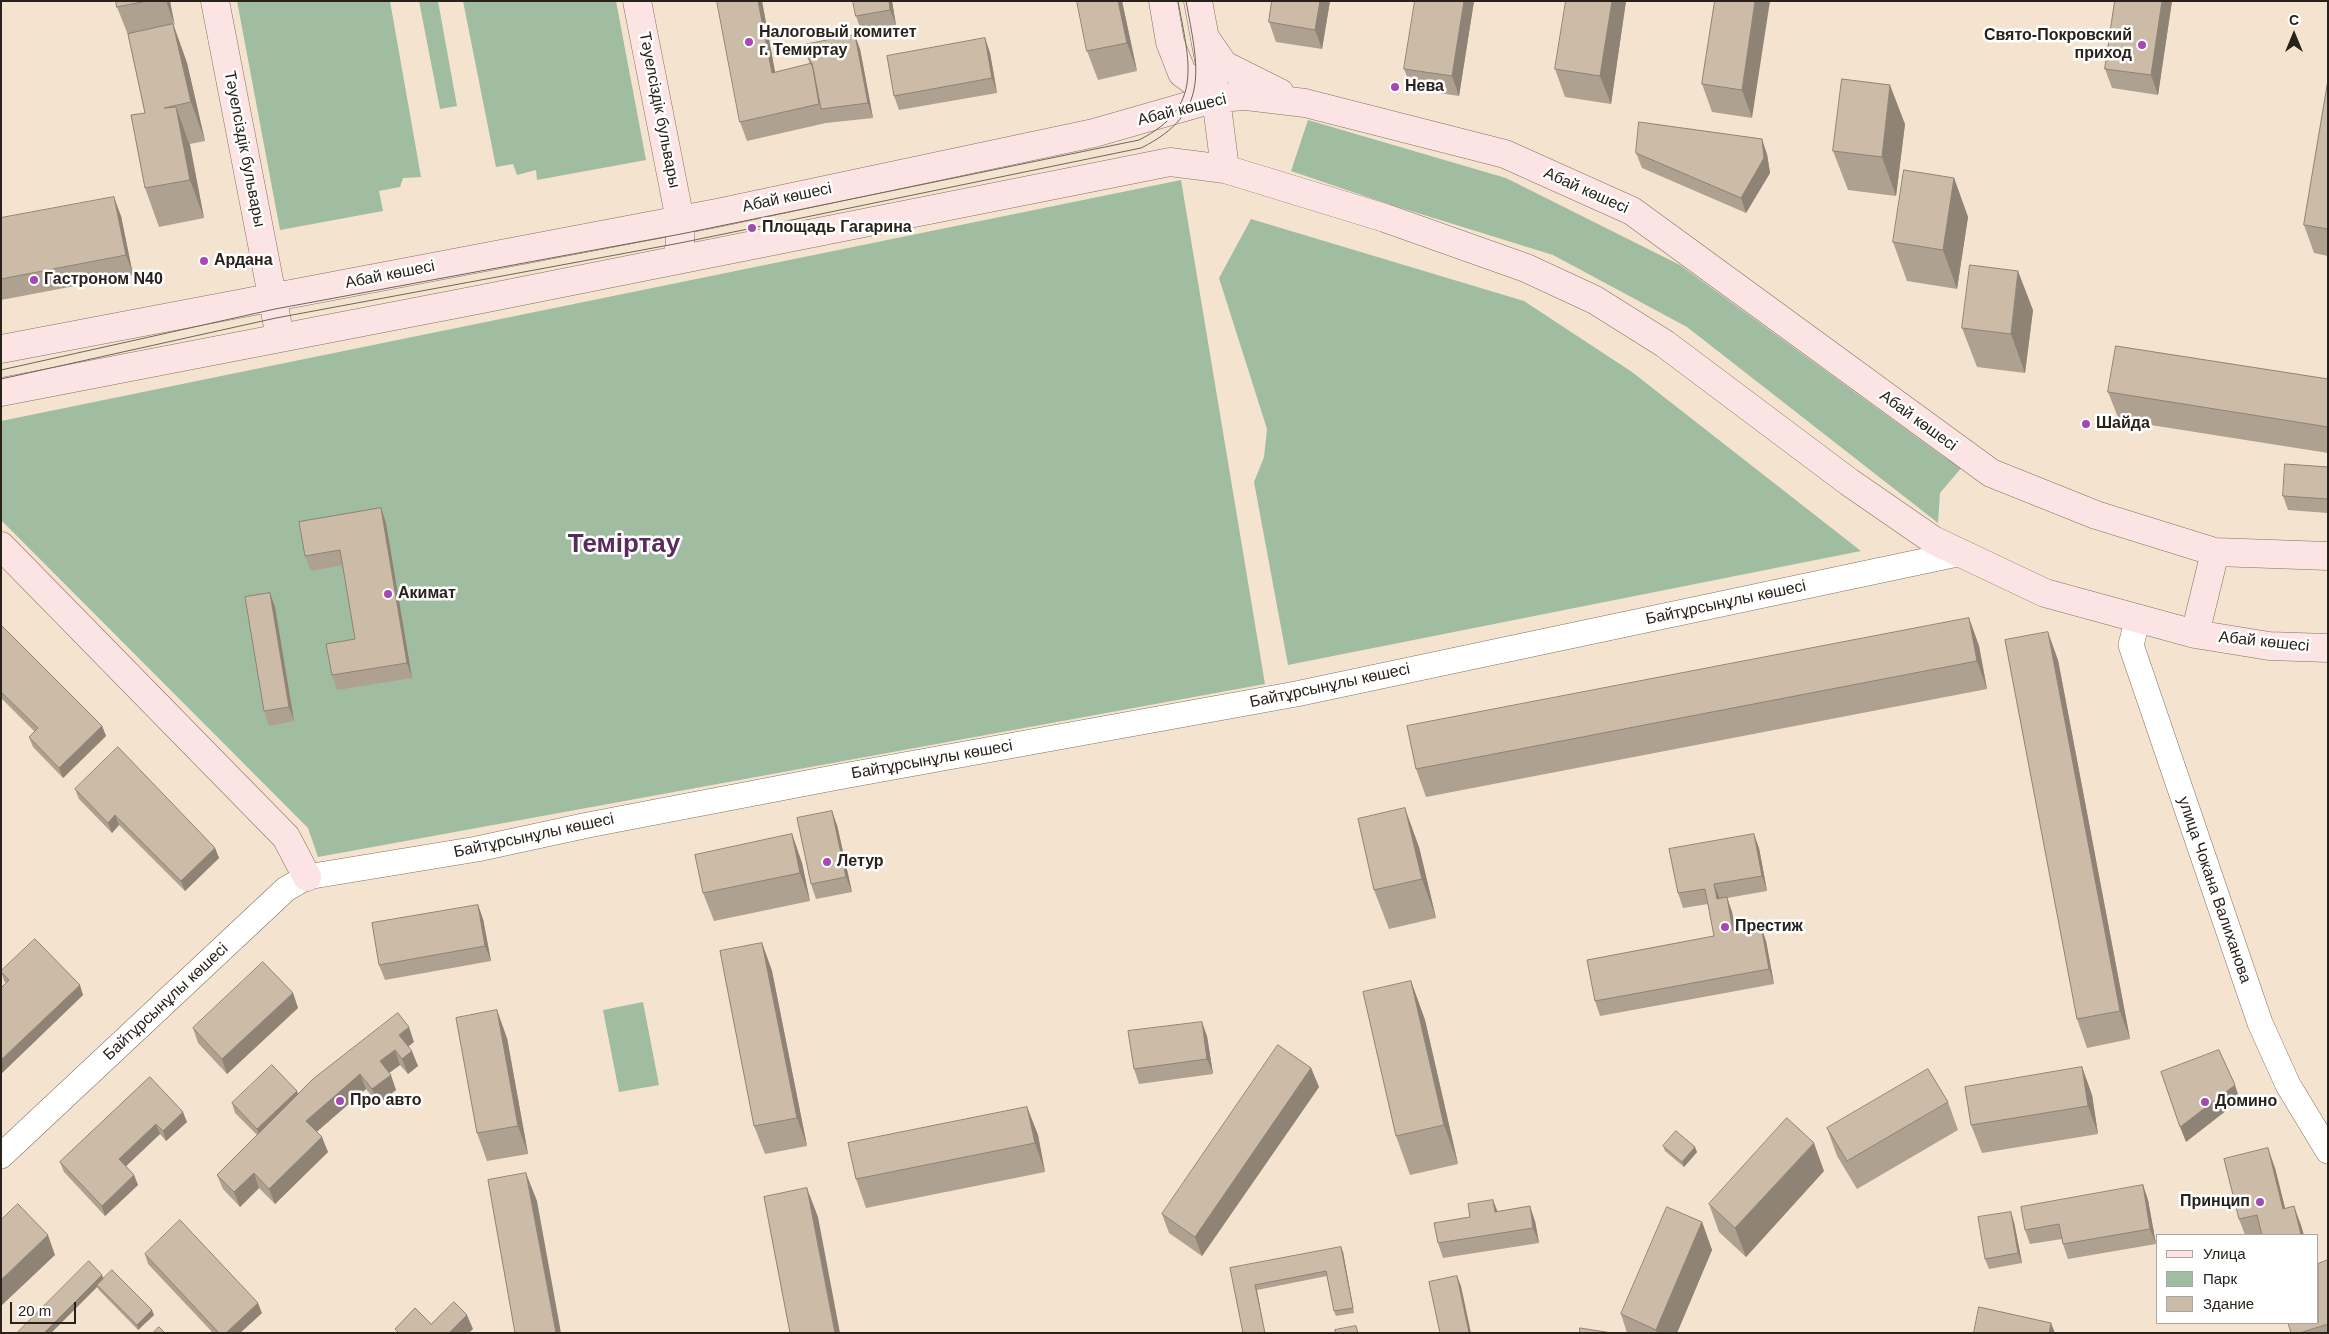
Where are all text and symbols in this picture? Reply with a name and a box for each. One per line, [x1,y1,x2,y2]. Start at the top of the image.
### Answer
north arrow [2269,10,2319,60]
text: С [2289,12,2299,28]
place label: Налоговый комитет г. Темиртау [759,23,917,61]
place label: Свято-Покровский приход [1984,26,2132,64]
street label: Тәуелсіздік бульвары [634,30,684,190]
marker: Налоговый комитет г. Темиртау [743,36,755,48]
marker: Свято-Покровский приход [2136,39,2148,51]
street label: Тәуелсіздік бульвары [219,69,269,229]
place label: Нева [1405,77,1444,97]
marker: Нева [1389,81,1401,93]
street label: Абай көшесі [1136,90,1228,130]
street label: Абай көшесі [1541,164,1631,218]
street label: Абай көшесі [741,179,833,217]
place label: Площадь Гагарина [762,218,912,238]
marker: Площадь Гагарина [746,222,758,234]
place label: Ардана [214,251,273,271]
marker: Ардана [198,255,210,267]
street label: Абай көшесі [344,257,436,293]
place label: Гастроном N40 [44,270,163,290]
marker: Гастроном N40 [28,274,40,286]
street label: Абай көшесі [1876,387,1960,455]
place label: Шайда [2096,414,2150,434]
marker: Шайда [2080,418,2092,430]
district label: Теміртау [568,529,680,561]
street label: Байтұрсынұлы көшесі [1644,577,1808,629]
place label: Акимат [398,584,456,604]
marker: Акимат [382,588,394,600]
street label: Абай көшесі [2218,628,2310,656]
street label: Байтұрсынұлы көшесі [1248,660,1412,712]
street label: Байтұрсынұлы көшесі [850,736,1014,784]
street label: улица Чокана Валиханова [2173,794,2255,986]
street label: Байтұрсынұлы көшесі [452,810,616,862]
place label: Летур [837,852,884,872]
marker: Летур [821,856,833,868]
place label: Престиж [1735,917,1803,937]
marker: Престиж [1719,921,1731,933]
street label: Байтұрсынұлы көшесі [100,939,232,1065]
place label: Про авто [350,1091,421,1111]
place label: Домино [2215,1092,2277,1112]
marker: Про авто [334,1095,346,1107]
marker: Домино [2199,1096,2211,1108]
place label: Принцип [2180,1192,2250,1212]
marker: Принцип [2254,1196,2266,1208]
legend [2156,1234,2319,1324]
text: Улица [2203,1245,2246,1262]
text: Парк [2203,1270,2237,1287]
scale bar [12,1292,79,1324]
text: Здание [2203,1295,2254,1312]
text: 20 m [18,1302,51,1319]

